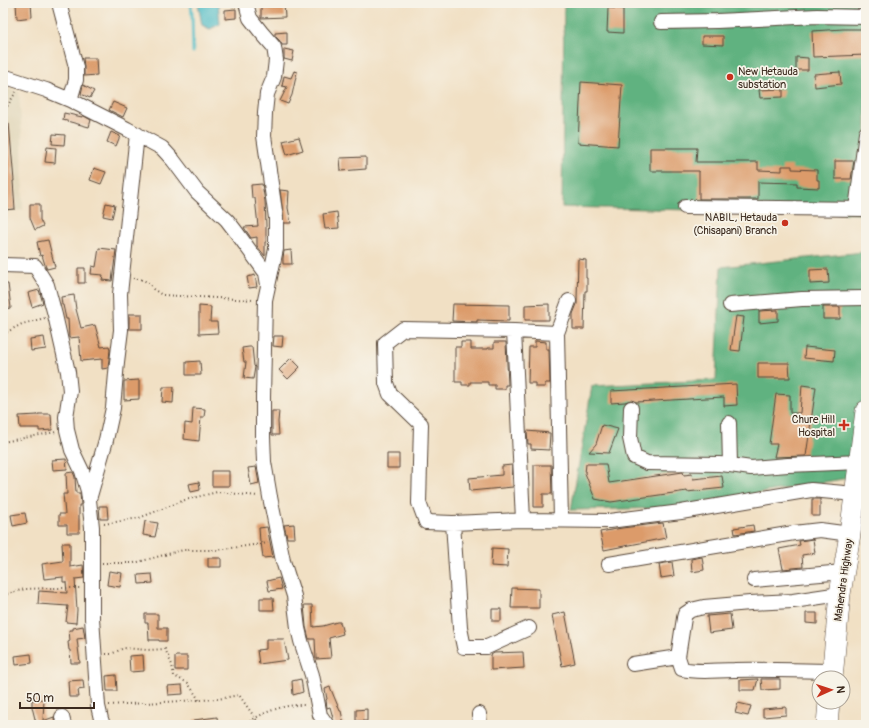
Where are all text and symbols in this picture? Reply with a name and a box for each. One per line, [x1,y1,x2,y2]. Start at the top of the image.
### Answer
place label: New Hetauda substation [738,65,798,91]
marker: New Hetauda substation [725,72,735,82]
place label: NABIL, Hetauda (Chisapani) Branch [693,211,777,237]
marker: NABIL, Hetauda (Chisapani) Branch [780,218,790,228]
place label: Chure Hill Hospital [792,413,835,439]
marker: Chure Hill Hospital [838,419,850,431]
street label: Mahendra Highway [831,538,856,622]
north arrow [811,670,851,710]
scale bar [20,684,94,710]
text: N [834,685,847,694]
text: 50 m [26,691,54,706]

